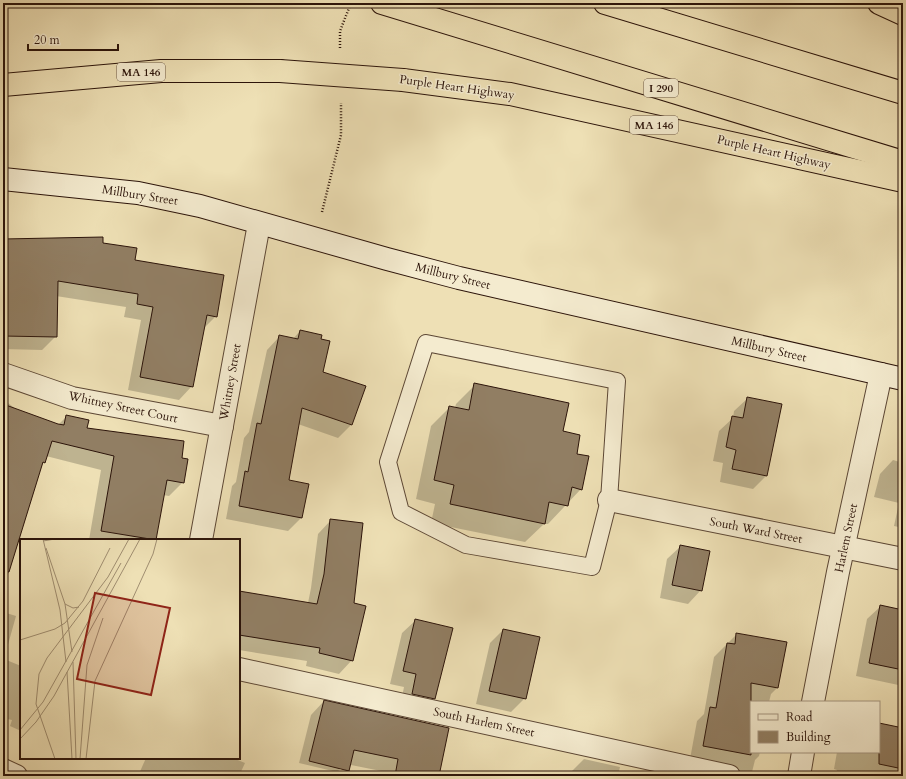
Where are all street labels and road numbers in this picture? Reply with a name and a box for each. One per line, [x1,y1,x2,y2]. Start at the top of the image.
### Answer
road number: MA 146 [117,63,165,81]
street label: Purple Heart Highway [398,71,516,103]
road number: I 290 [644,79,678,97]
road number: MA 146 [630,116,678,134]
street label: Purple Heart Highway [716,131,833,173]
street label: Millbury Street [101,181,179,209]
street label: Millbury Street [414,259,492,293]
street label: Millbury Street [730,333,808,365]
street label: Whitney Street [215,342,245,423]
street label: Whitney Street Court [66,387,179,426]
street label: Harlem Street [831,502,861,574]
street label: South Ward Street [708,513,804,547]
street label: South Harlem Street [432,703,536,741]

